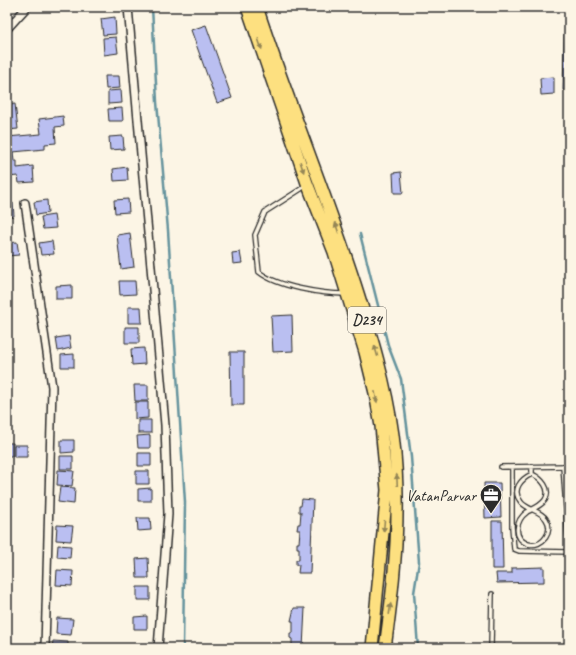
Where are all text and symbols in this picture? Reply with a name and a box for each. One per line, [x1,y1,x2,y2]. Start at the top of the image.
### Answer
one-way arrow [257,38,263,50]
one-way arrow [299,161,305,173]
one-way arrow [334,221,340,233]
road number: D234 [348,307,386,333]
one-way arrow [373,345,379,358]
one-way arrow [373,391,379,403]
one-way arrow [393,474,400,486]
office icon: VatanParvar [478,482,504,515]
place label: VatanParvar [406,486,477,506]
one-way arrow [381,520,388,532]
one-way arrow [387,603,393,615]

